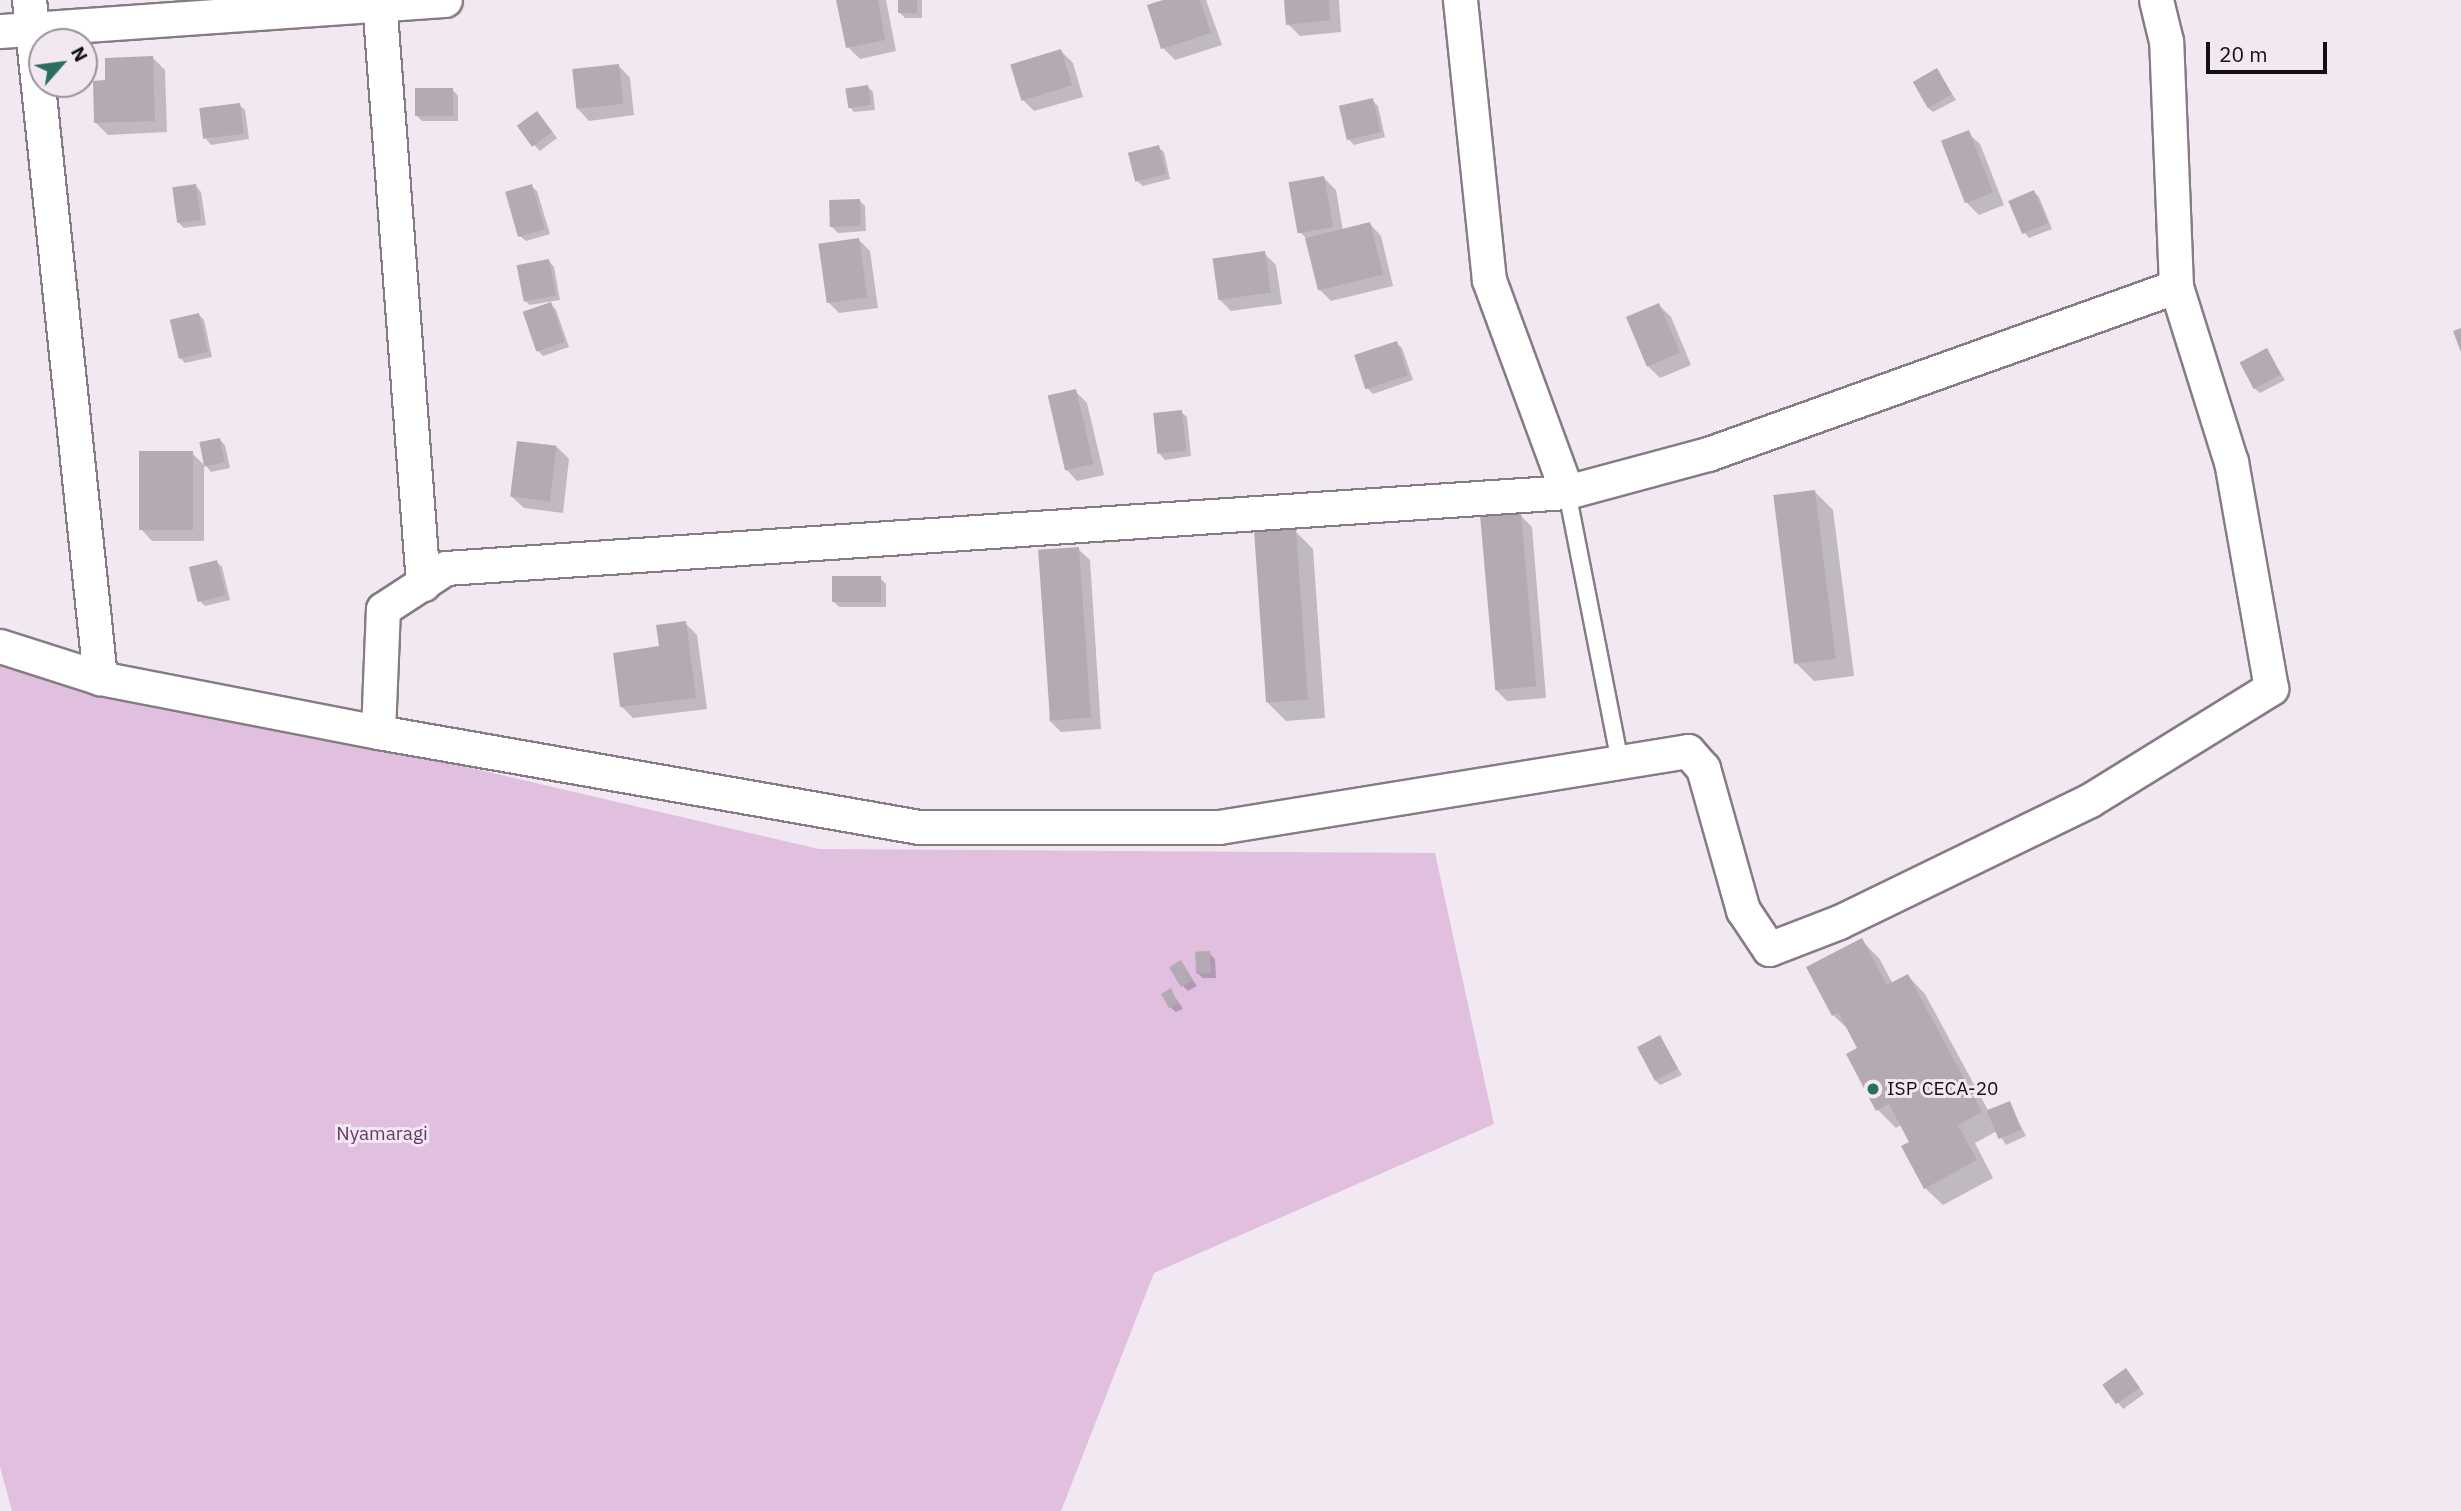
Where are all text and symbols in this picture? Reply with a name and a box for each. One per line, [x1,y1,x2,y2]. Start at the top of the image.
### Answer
north arrow [28,28,98,98]
scale bar [2209,28,2330,72]
text: 20 m [2219,40,2268,68]
text: N [66,42,94,66]
place label: ISP CECA-20 [1887,1078,1998,1100]
marker: ISP CECA-20 [1865,1081,1881,1097]
park label: Nyamaragi [336,1123,428,1145]

